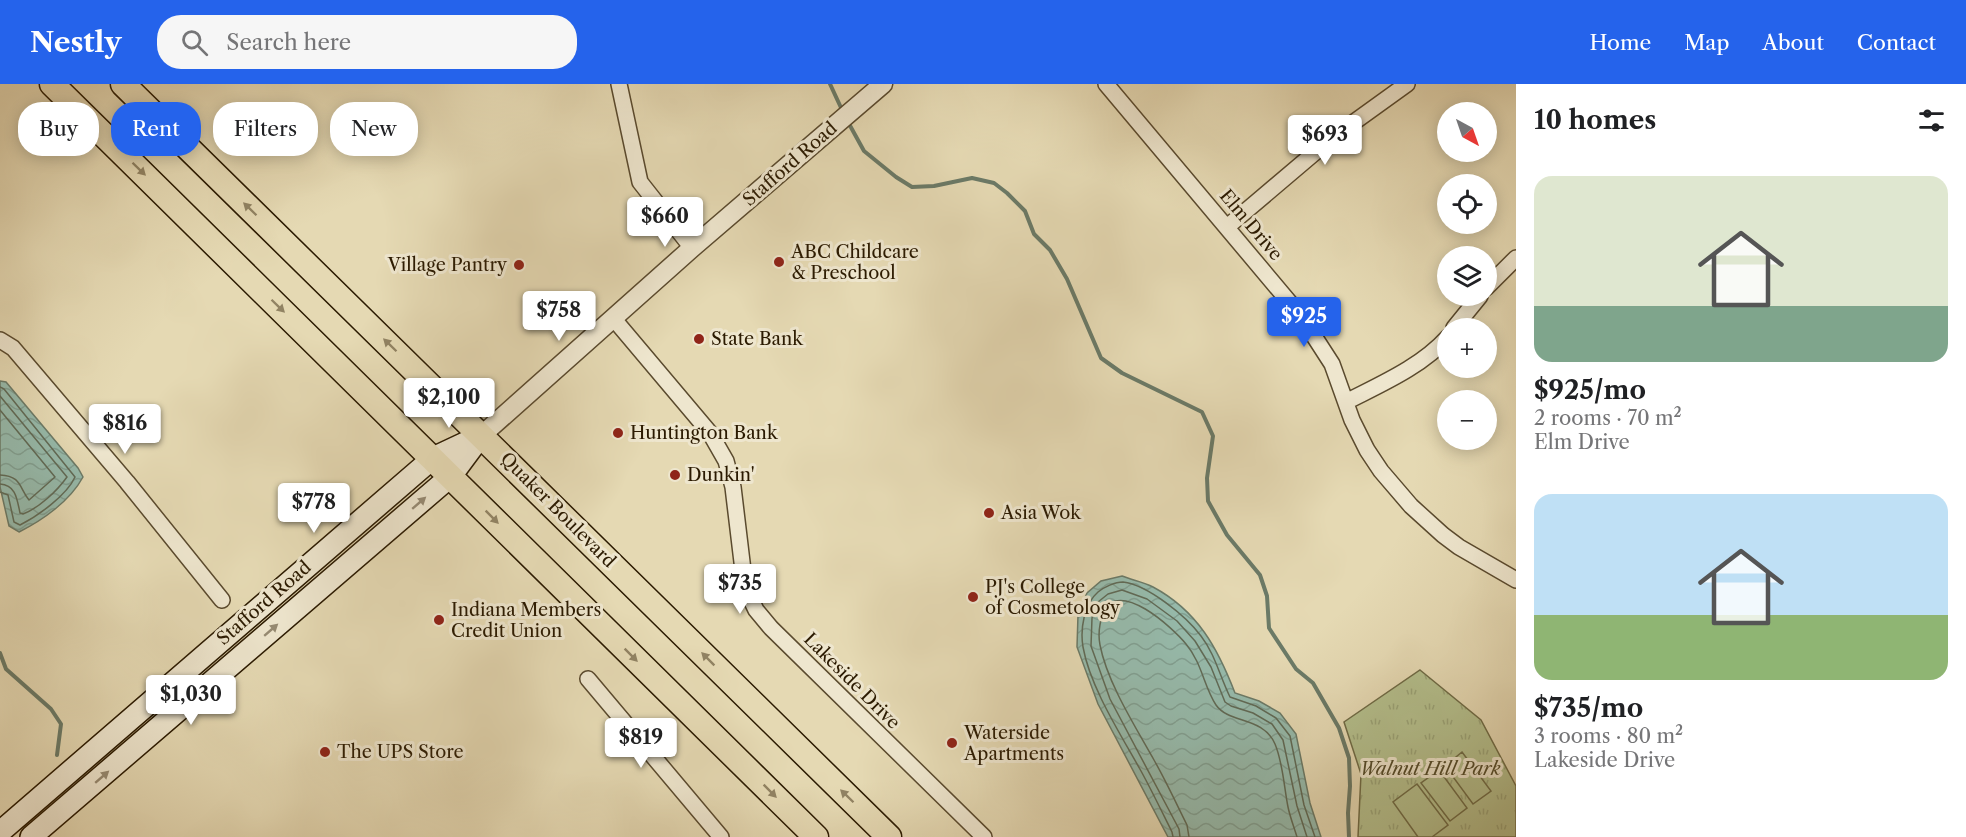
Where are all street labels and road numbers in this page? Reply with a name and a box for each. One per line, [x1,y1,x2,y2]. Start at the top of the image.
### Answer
street label: Stafford Road [738,117,842,211]
street label: Elm Drive [1215,185,1287,265]
street label: Quaker Boulevard [496,448,620,572]
street label: Stafford Road [212,556,316,650]
street label: Lakeside Drive [799,628,905,734]

